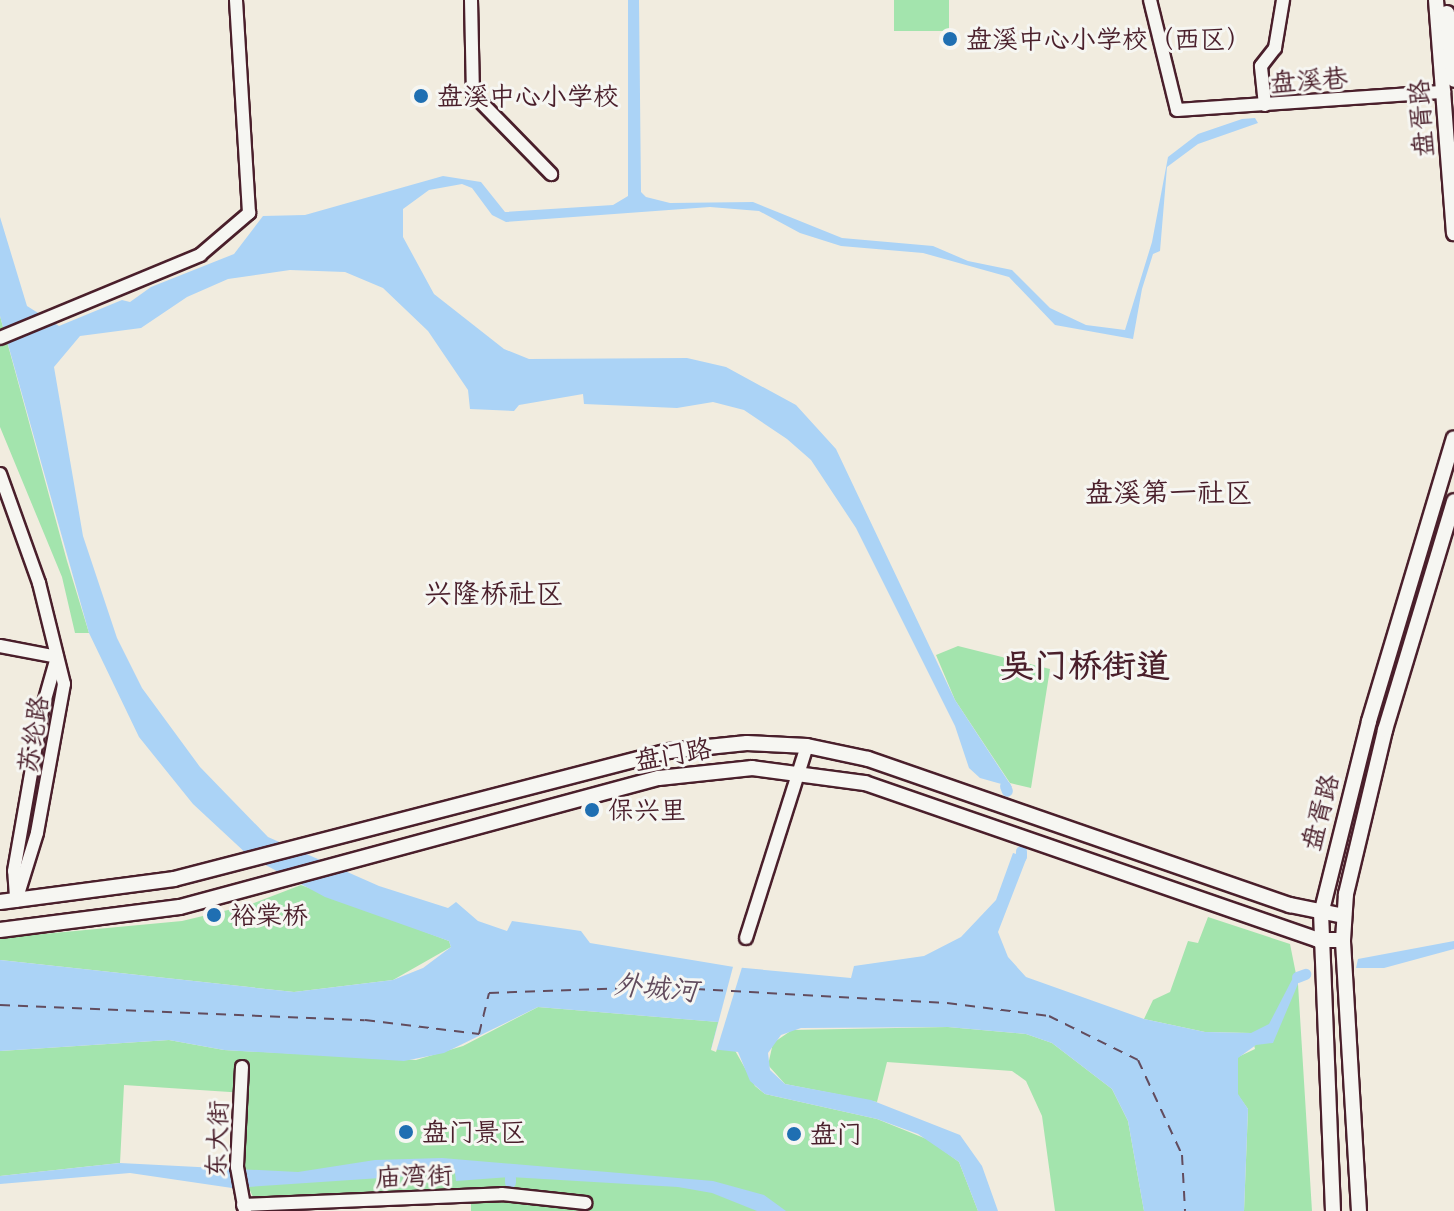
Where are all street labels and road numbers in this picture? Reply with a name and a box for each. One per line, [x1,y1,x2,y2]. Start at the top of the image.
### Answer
street label: 盘溪巷 [1269,62,1349,98]
street label: 盘胥路 [1403,78,1439,158]
street label: 苏纶路 [11,693,55,775]
street label: 盘门路 [632,732,714,776]
street label: 盘胥路 [1295,770,1345,854]
street label: 东大街 [200,1099,234,1179]
street label: 庙湾街 [374,1159,454,1193]

